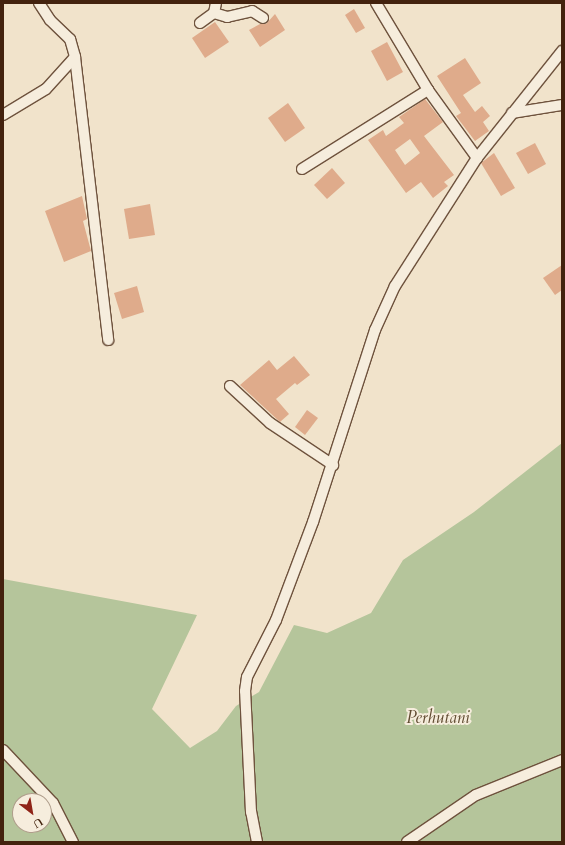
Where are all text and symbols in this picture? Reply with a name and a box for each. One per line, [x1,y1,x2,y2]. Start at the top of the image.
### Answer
park label: Perhutani [406,708,470,728]
north arrow [12,793,52,833]
text: U [30,814,46,832]

